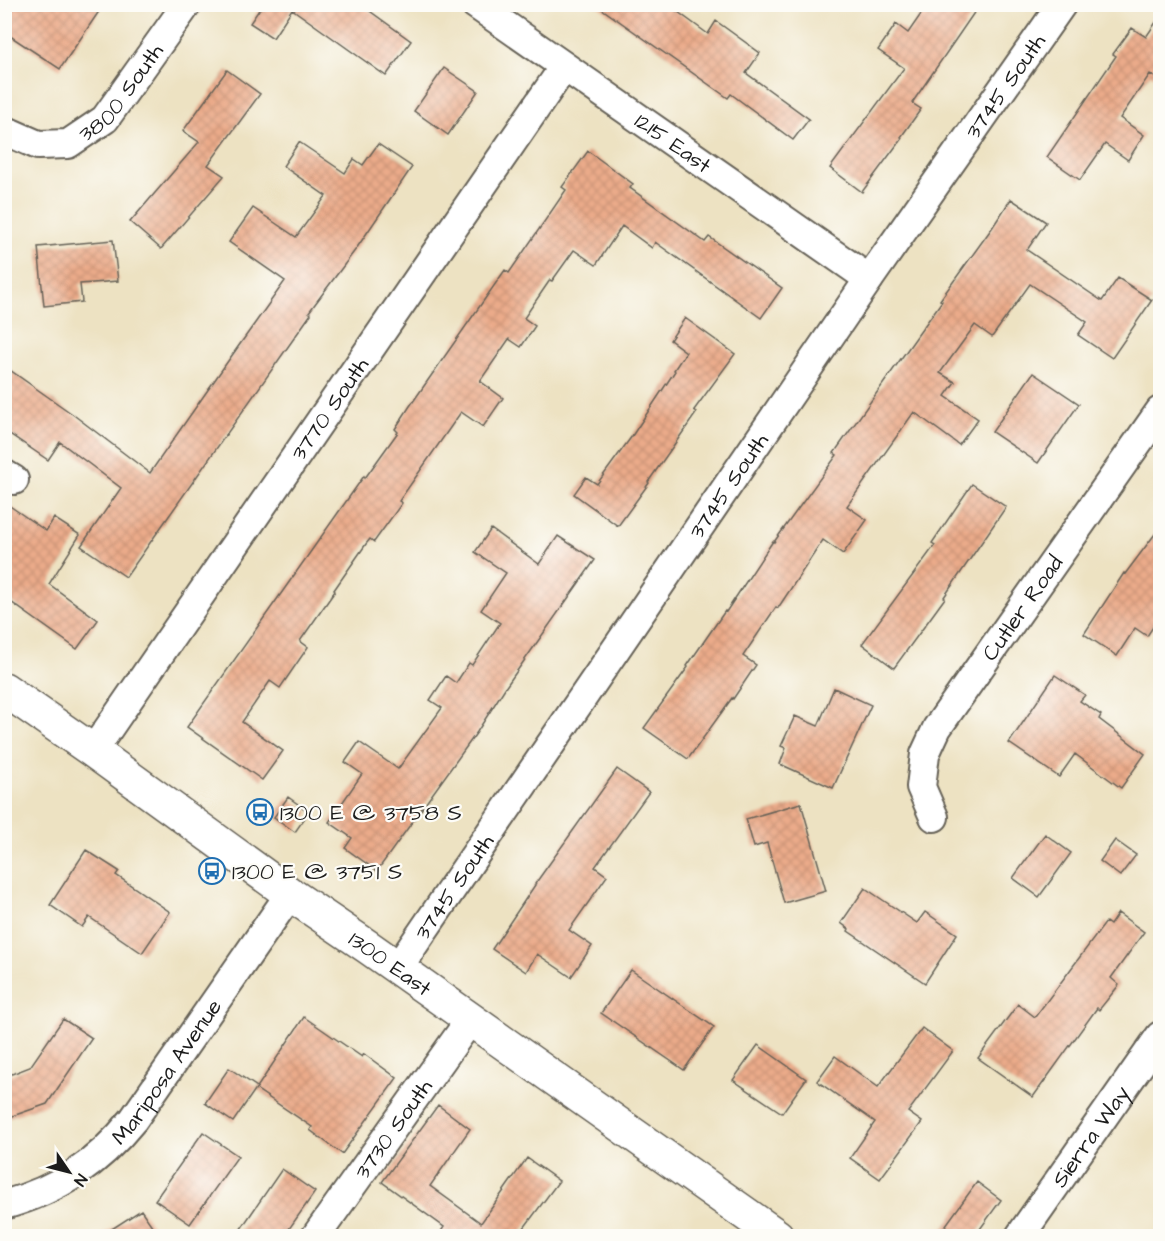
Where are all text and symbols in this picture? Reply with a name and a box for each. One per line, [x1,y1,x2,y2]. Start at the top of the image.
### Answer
street label: 3745 South [958,28,1053,145]
street label: 3800 South [73,38,171,150]
street label: 1215 East [628,106,717,181]
street label: 3770 South [284,352,377,467]
street label: 3745 South [682,427,776,545]
street label: Cutler Road [975,549,1071,667]
bus stop icon: 1300 E @ 3758 S [245,797,275,827]
place label: 1300 E @ 3758 S [280,798,462,829]
street label: 3745 South [408,828,502,946]
bus stop icon: 1300 E @ 3751 S [197,856,227,886]
place label: 1300 E @ 3751 S [232,857,402,888]
street label: 1300 East [342,924,438,1004]
street label: Mariposa Avenue [105,993,230,1152]
street label: 3730 South [348,1073,440,1186]
street label: Sierra Way [1045,1080,1138,1194]
north arrow [39,1142,99,1202]
text: N [69,1170,92,1190]

